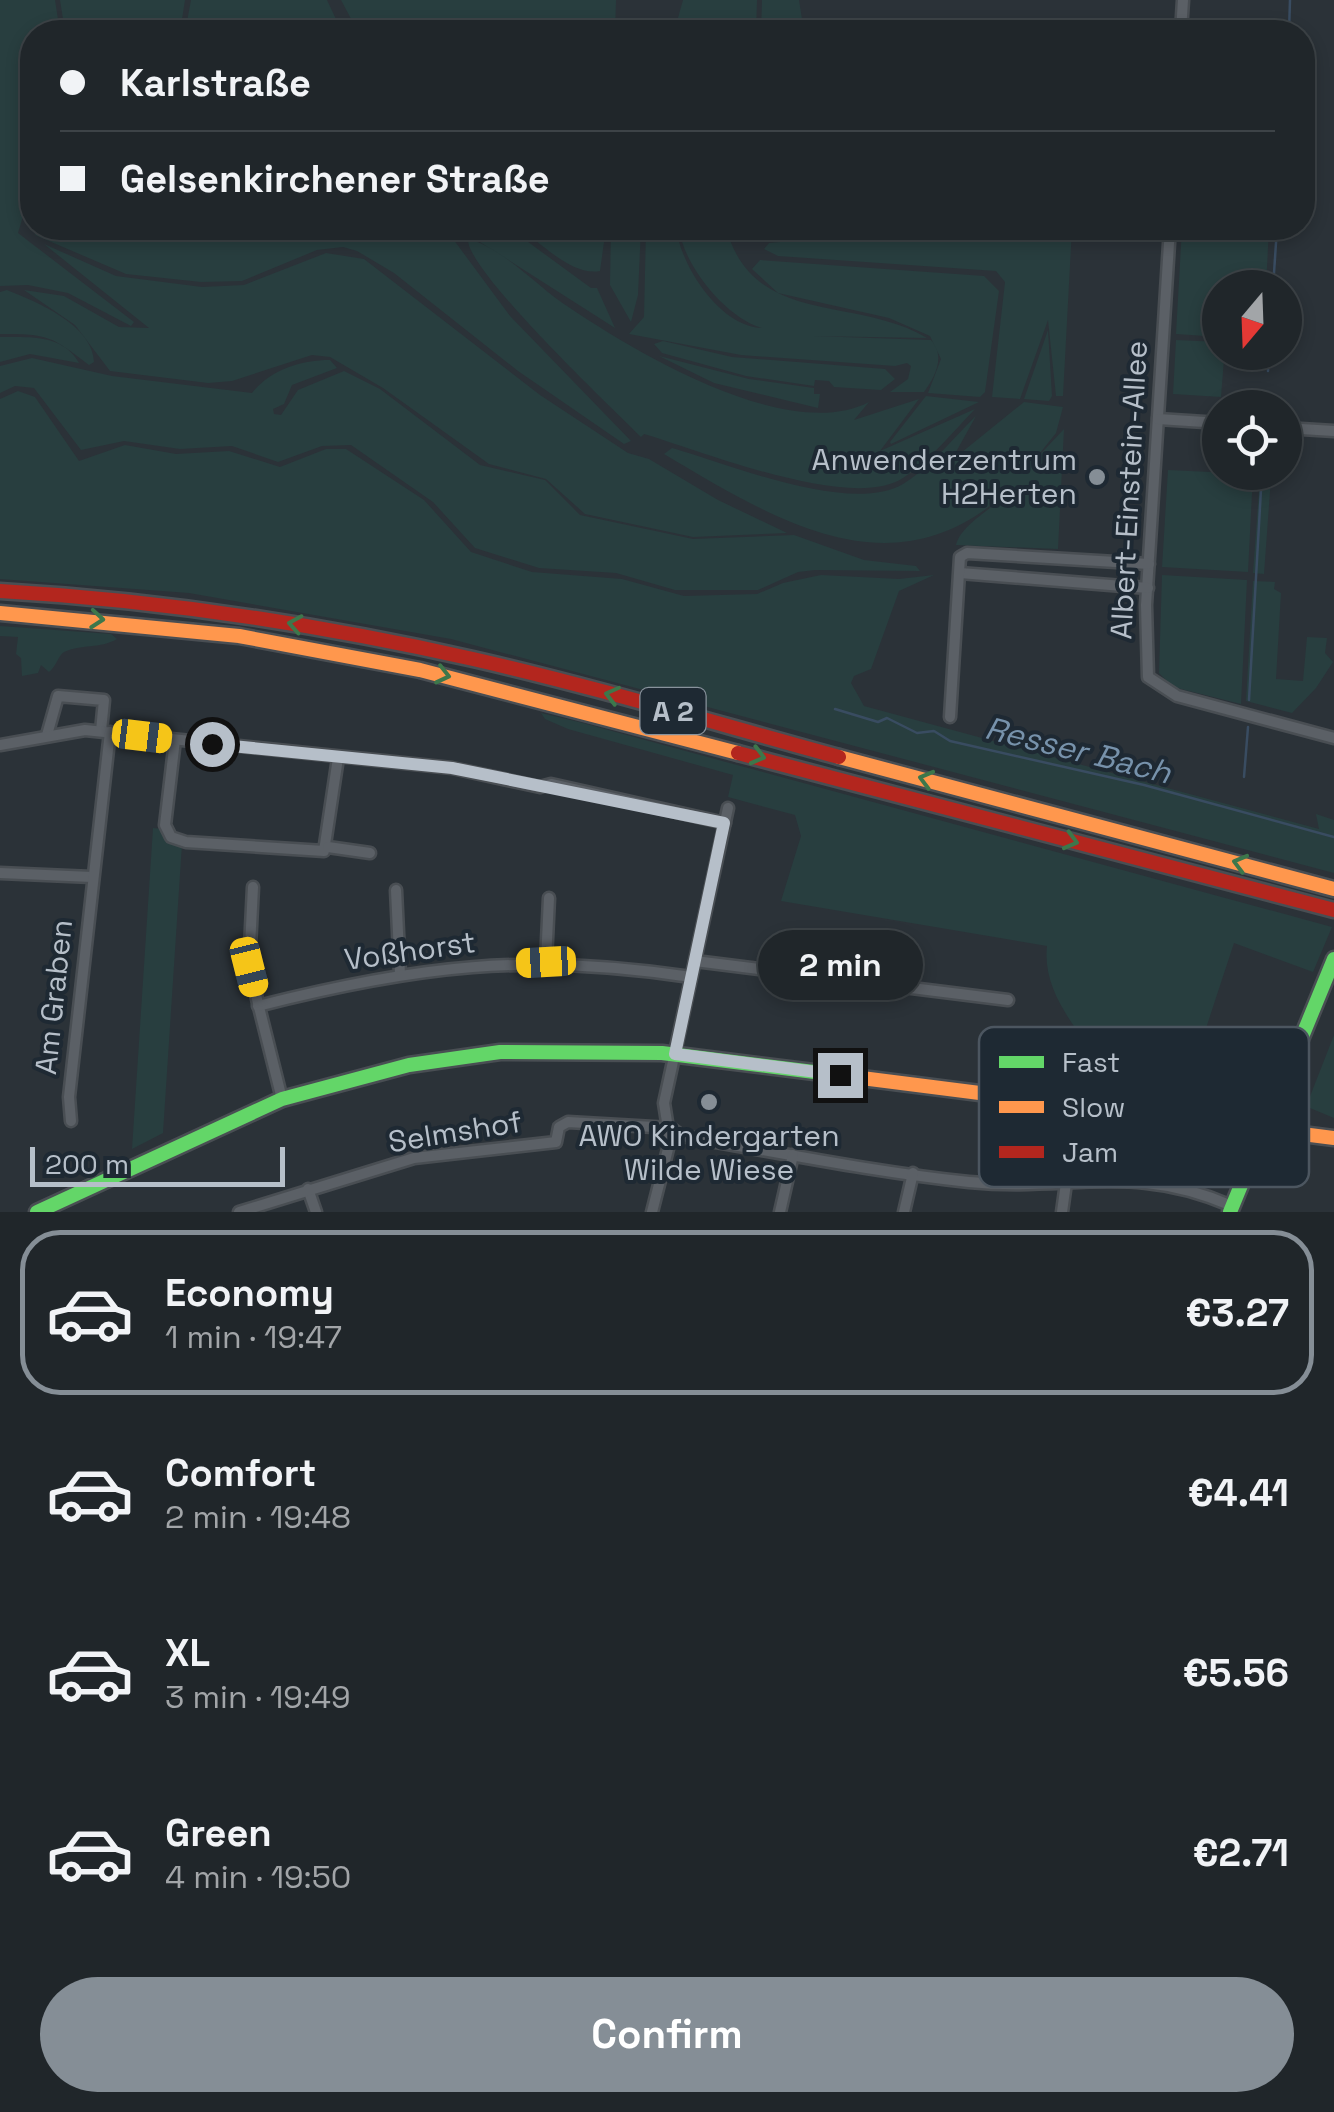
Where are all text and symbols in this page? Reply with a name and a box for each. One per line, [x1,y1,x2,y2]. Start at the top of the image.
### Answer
text: Karlstraße [120,59,311,107]
text: Gelsenkirchener Straße [120,155,550,203]
north arrow [1202,270,1302,370]
map controls [1202,270,1302,490]
street label: Albert-Einstein-Allee [1101,340,1156,640]
button: locate [1202,390,1302,490]
place label: Anwenderzentrum H2Herten [812,440,1077,513]
marker: Anwenderzentrum H2Herten [1086,466,1108,488]
one-way arrow [90,608,106,630]
one-way arrow [287,614,303,635]
one-way arrow [434,663,451,684]
one-way arrow [604,685,621,706]
road number: A 2 [640,688,706,734]
water label: Resser Bach [981,708,1176,793]
car [110,717,174,755]
route start [190,722,235,767]
one-way arrow [748,745,766,766]
one-way arrow [918,769,935,790]
one-way arrow [1062,829,1079,850]
one-way arrow [1232,854,1249,875]
street label: Am Graben [26,917,81,1076]
street label: Voßhorst [342,922,478,979]
callout: 2 min [758,930,922,1000]
car [227,934,271,1000]
car [515,945,577,979]
text: 2 min [799,945,882,985]
legend [979,1027,1309,1187]
text: Fast [1062,1044,1120,1080]
route end [818,1053,863,1098]
text: Slow [1062,1089,1125,1125]
marker: AWO Kindergarten Wilde Wiese [698,1091,720,1113]
street label: Selmshof [385,1102,525,1161]
place label: AWO Kindergarten Wilde Wiese [578,1116,840,1189]
text: Jam [1062,1134,1118,1170]
scale bar [30,1142,285,1186]
text: 200 m [45,1146,129,1182]
icon: car [45,1268,135,1358]
text: Economy [165,1269,334,1317]
text: €3.27 [1186,1289,1289,1337]
text: 1 min · 19:47 [165,1317,342,1357]
icon: car [45,1448,135,1538]
text: Comfort [165,1449,316,1497]
text: €4.41 [1188,1469,1289,1517]
text: 2 min · 19:48 [165,1497,351,1537]
icon: car [45,1628,135,1718]
text: XL [165,1629,210,1677]
text: €5.56 [1183,1649,1289,1697]
text: 3 min · 19:49 [165,1677,351,1717]
icon: car [45,1808,135,1898]
text: Green [165,1809,272,1857]
text: €2.71 [1193,1829,1289,1877]
text: 4 min · 19:50 [165,1857,351,1897]
button: Confirm [40,1977,1294,2092]

